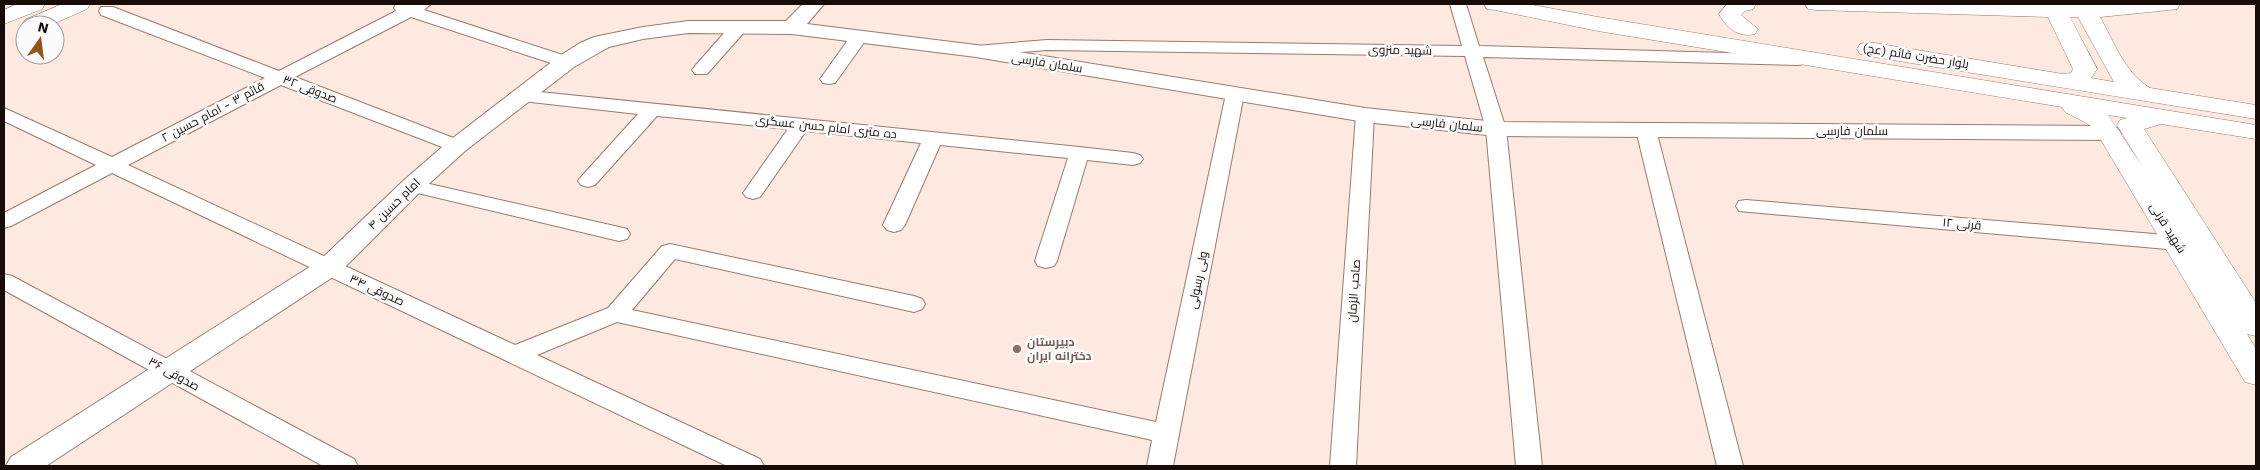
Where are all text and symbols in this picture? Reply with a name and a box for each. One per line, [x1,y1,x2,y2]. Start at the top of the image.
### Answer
north arrow [15,15,65,65]
text: N [36,18,50,36]
street label: بلوار حضرت قائم (عج) [1862,41,1970,72]
street label: شهید منزوی [1368,42,1432,58]
street label: سلمان فارسی [1010,50,1084,76]
street label: صدوقی ۳۲ [281,72,339,106]
street label: قائم ۳ - امام حسین ۲ [159,79,267,146]
street label: ده متری امام حسن عسگری [754,113,898,142]
street label: سلمان فارسی [1411,113,1484,135]
street label: سلمان فارسی [1816,124,1888,138]
street label: امام حسین ۴ [365,176,424,233]
street label: شهید قرنی [2147,200,2189,256]
street label: قرنی ۱۲ [1942,215,1982,233]
street label: ولی رسولی [1186,250,1210,310]
street label: صاحب الزمان [1345,259,1363,323]
street label: صدوقی ۳۴ [348,271,406,309]
place label: دبیرستان دخترانه ایران [1027,335,1092,364]
marker: دبیرستان دخترانه ایران [1011,343,1023,355]
street label: صدوقی ۳۶ [146,354,202,394]

